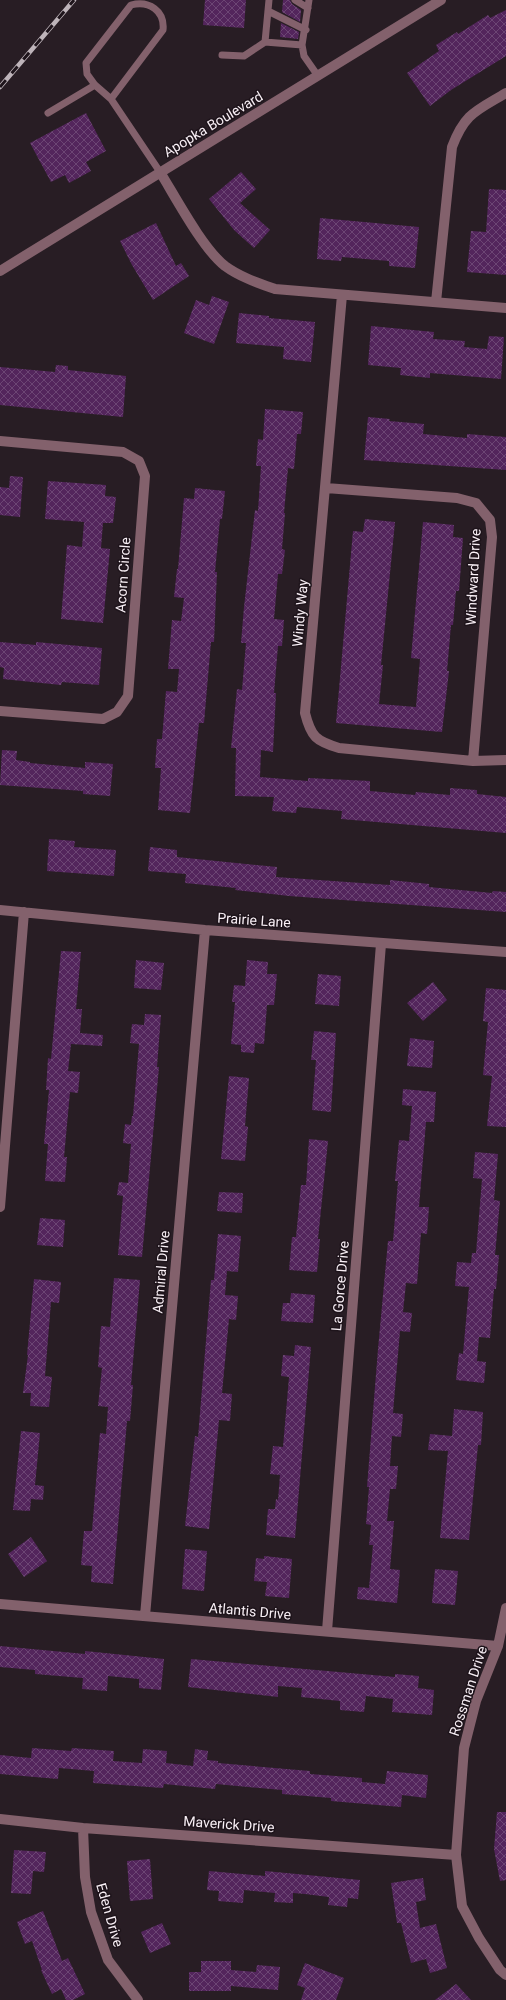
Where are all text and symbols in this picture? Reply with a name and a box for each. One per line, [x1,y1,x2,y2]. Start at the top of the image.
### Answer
street label: Apopka Boulevard [160,88,266,160]
street label: Windward Drive [462,528,484,626]
street label: Acorn Circle [112,537,134,613]
street label: Windy Way [289,578,311,648]
street label: Prairie Lane [217,909,291,931]
street label: Admiral Drive [149,1230,173,1314]
street label: La Gorce Drive [328,1240,352,1332]
street label: Atlantis Drive [208,1599,292,1623]
street label: Rossman Drive [446,1644,490,1738]
street label: Maverick Drive [183,1813,275,1835]
street label: Eden Drive [93,1881,127,1949]

